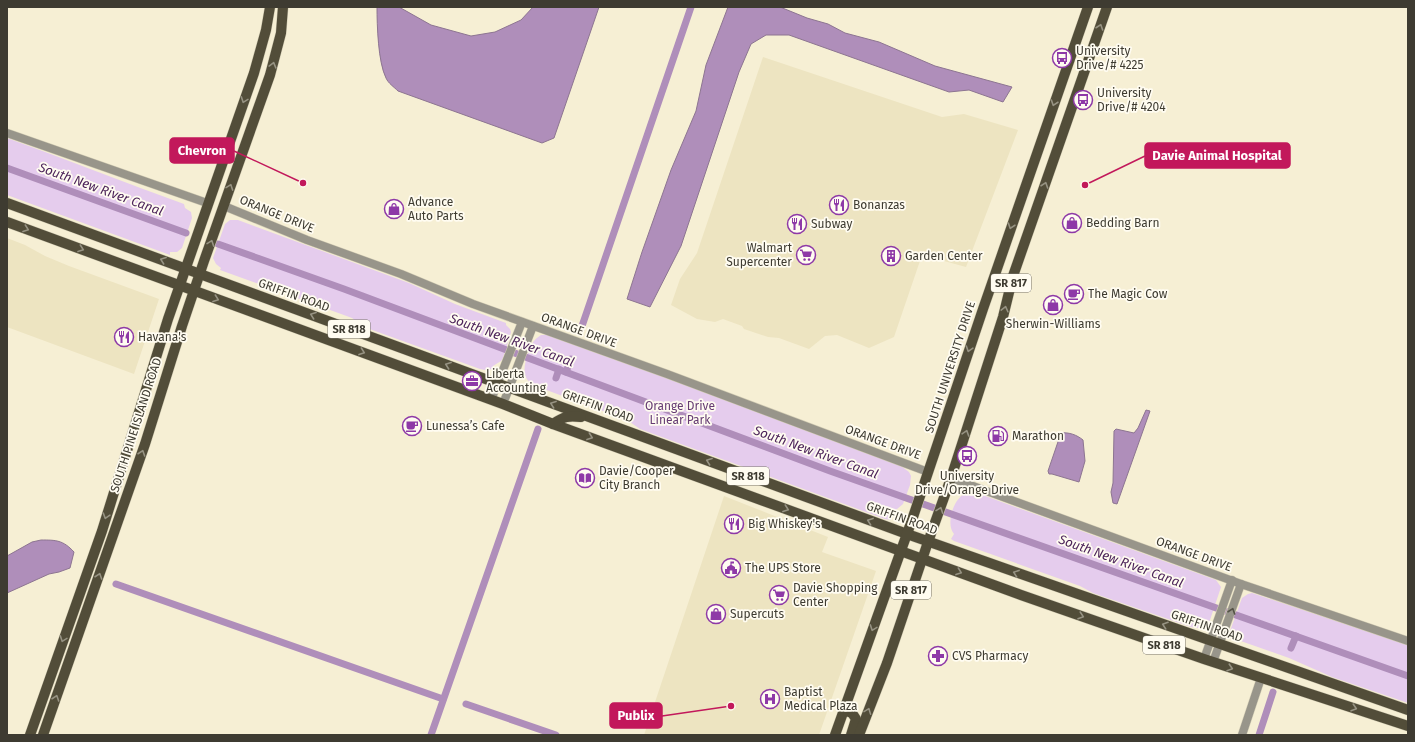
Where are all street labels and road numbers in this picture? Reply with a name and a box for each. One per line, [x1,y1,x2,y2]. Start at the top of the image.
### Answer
street label: ORANGE DRIVE [238,193,316,235]
road number: SR 817 [991,274,1031,292]
street label: GRIFFIN ROAD [256,276,332,314]
street label: SOUTH UNIVERSITY DRIVE [922,299,978,435]
street label: ORANGE DRIVE [539,310,619,350]
road number: SR 818 [328,320,370,338]
street label: SOUTH PINE ISLAND ROAD [108,356,164,494]
street label: GRIFFIN ROAD [560,387,636,425]
street label: ORANGE DRIVE [843,422,923,462]
road number: SR 818 [727,467,769,485]
street label: GRIFFIN ROAD [864,499,940,537]
street label: ORANGE DRIVE [1154,534,1234,574]
road number: SR 817 [891,581,931,599]
street label: GRIFFIN ROAD [1169,607,1245,645]
road number: SR 818 [1143,636,1185,654]

